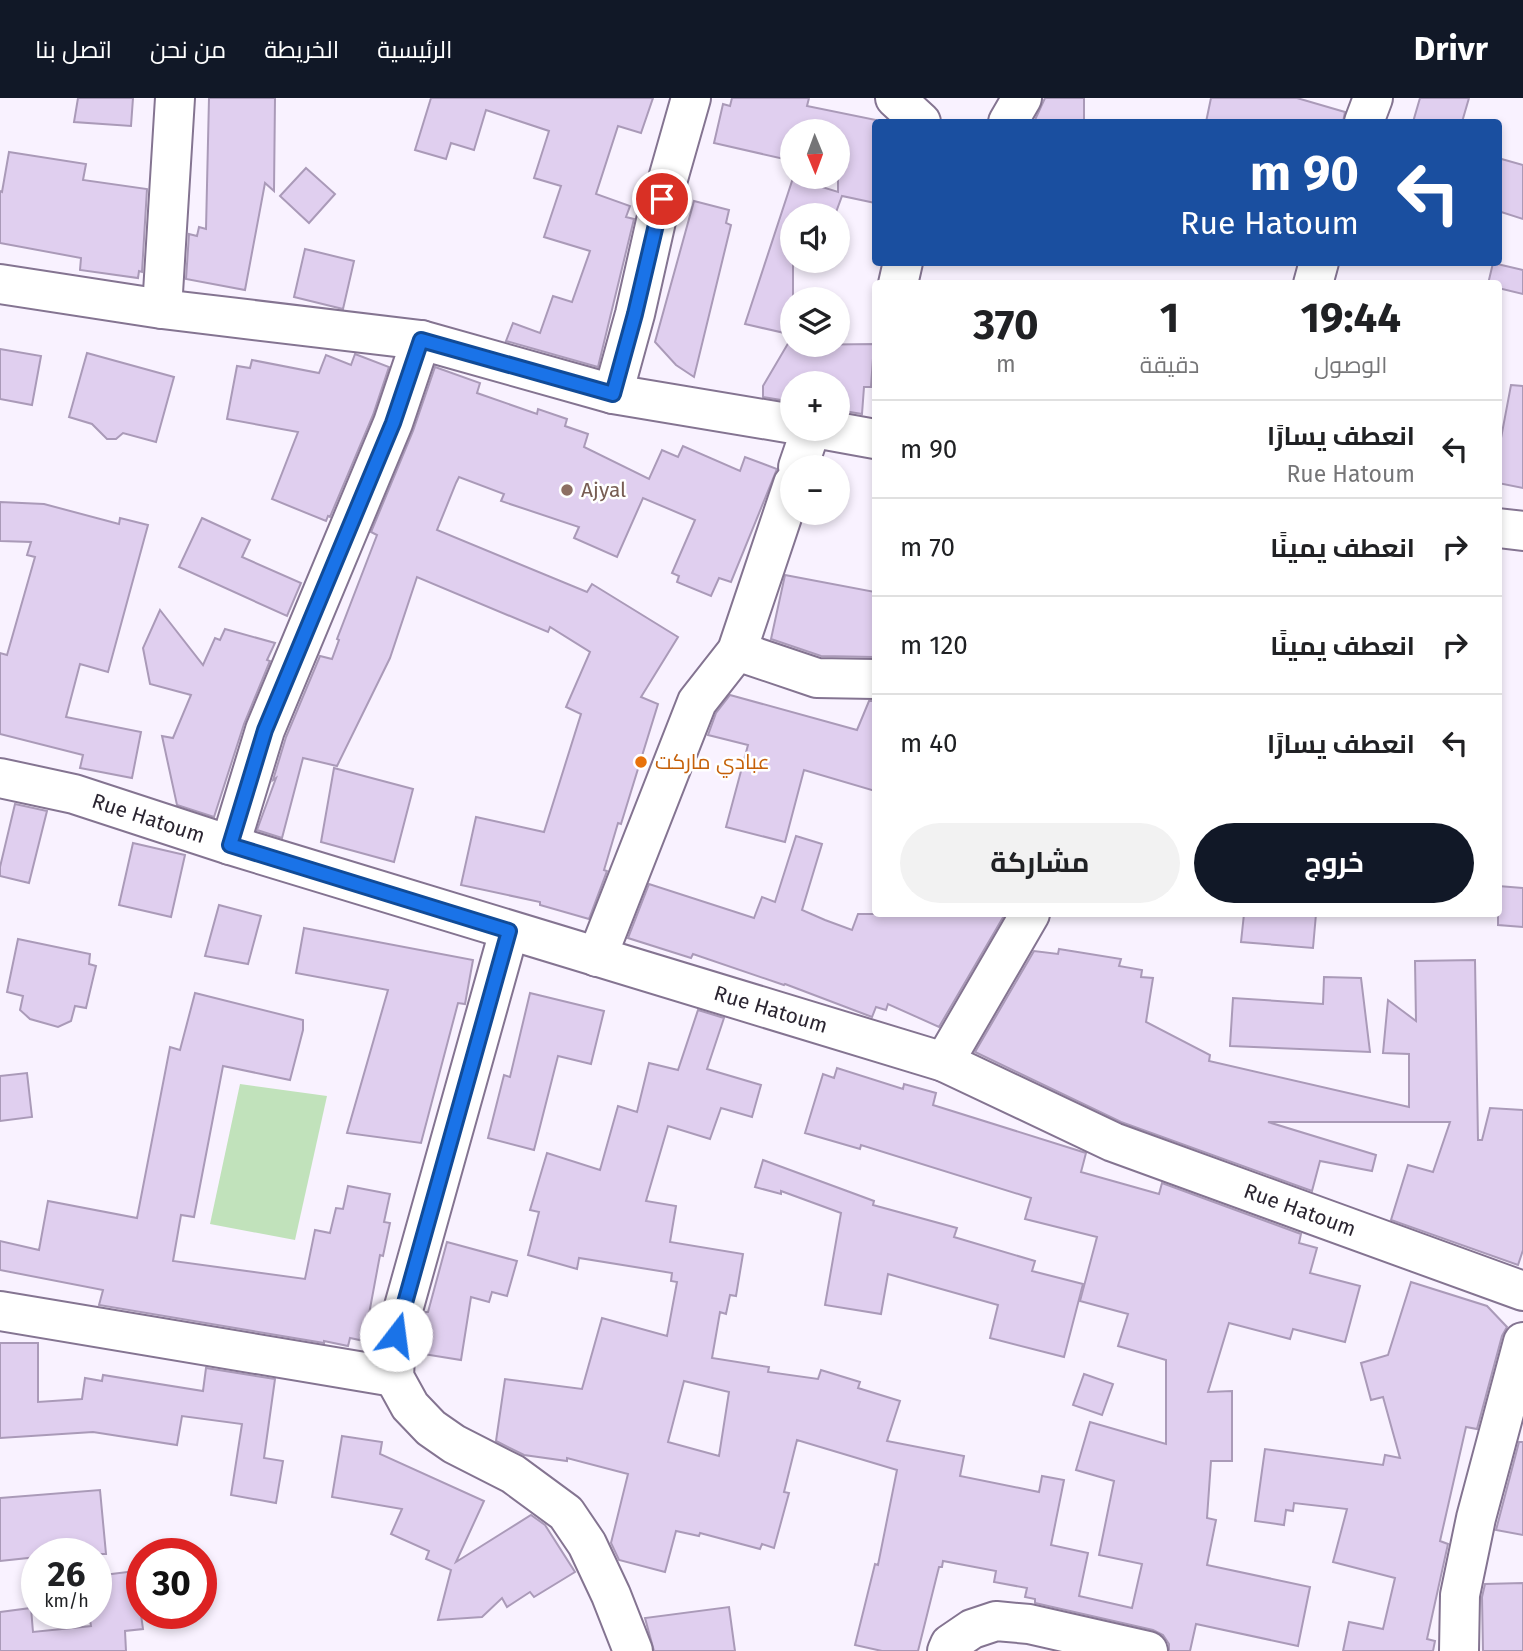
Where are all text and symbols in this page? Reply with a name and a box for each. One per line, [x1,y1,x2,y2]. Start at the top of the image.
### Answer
text: Drivr [1414,29,1488,69]
text: اتصل بنا [35,36,112,64]
text: من نحن [150,36,226,64]
text: الخريطة [264,36,339,64]
text: الرئيسية [377,36,452,64]
north arrow [780,119,850,189]
map controls [780,119,850,525]
text: 90 m [1250,144,1359,203]
icon: left [1383,147,1474,238]
pin [632,169,692,229]
icon: arrive [643,180,681,218]
button: sound [780,203,850,273]
text: Rue Hatoum [1180,204,1359,242]
button: layers [780,287,850,357]
text: 1 [1160,293,1179,343]
text: 19:44 [1301,293,1401,343]
text: 370 [973,300,1039,350]
text: m [996,350,1016,378]
text: دقيقة [1140,351,1199,379]
text: الوصول [1314,351,1387,379]
button: + [780,371,850,441]
text: انعطف يسارًا [1267,421,1415,452]
icon: left [1436,430,1474,468]
text: 90 m [900,434,957,465]
button: − [780,455,850,525]
text: Rue Hatoum [1286,460,1415,488]
place label: Ajyal [581,477,626,503]
marker: Ajyal [559,482,575,498]
icon: right [1436,528,1474,566]
text: 70 m [900,532,955,563]
text: انعطف يمينًا [1270,533,1415,564]
icon: right [1436,626,1474,664]
text: 120 m [900,630,968,661]
text: انعطف يمينًا [1270,631,1415,662]
icon: left [1436,724,1474,762]
text: 40 m [900,728,958,759]
text: انعطف يسارًا [1267,729,1415,760]
place label: عبادي ماركت [655,749,770,778]
marker: عبادي ماركت [633,754,649,770]
street label: Rue Hatoum [89,788,208,849]
button: مشاركة [900,823,1180,903]
button: خروج [1194,823,1474,903]
street label: Rue Hatoum [711,980,831,1039]
street label: Rue Hatoum [1240,1178,1360,1242]
position arrow [359,1298,433,1372]
speed limit sign: 30 [126,1538,217,1629]
text: 26 [48,1553,85,1595]
text: km/h [44,1590,89,1612]

